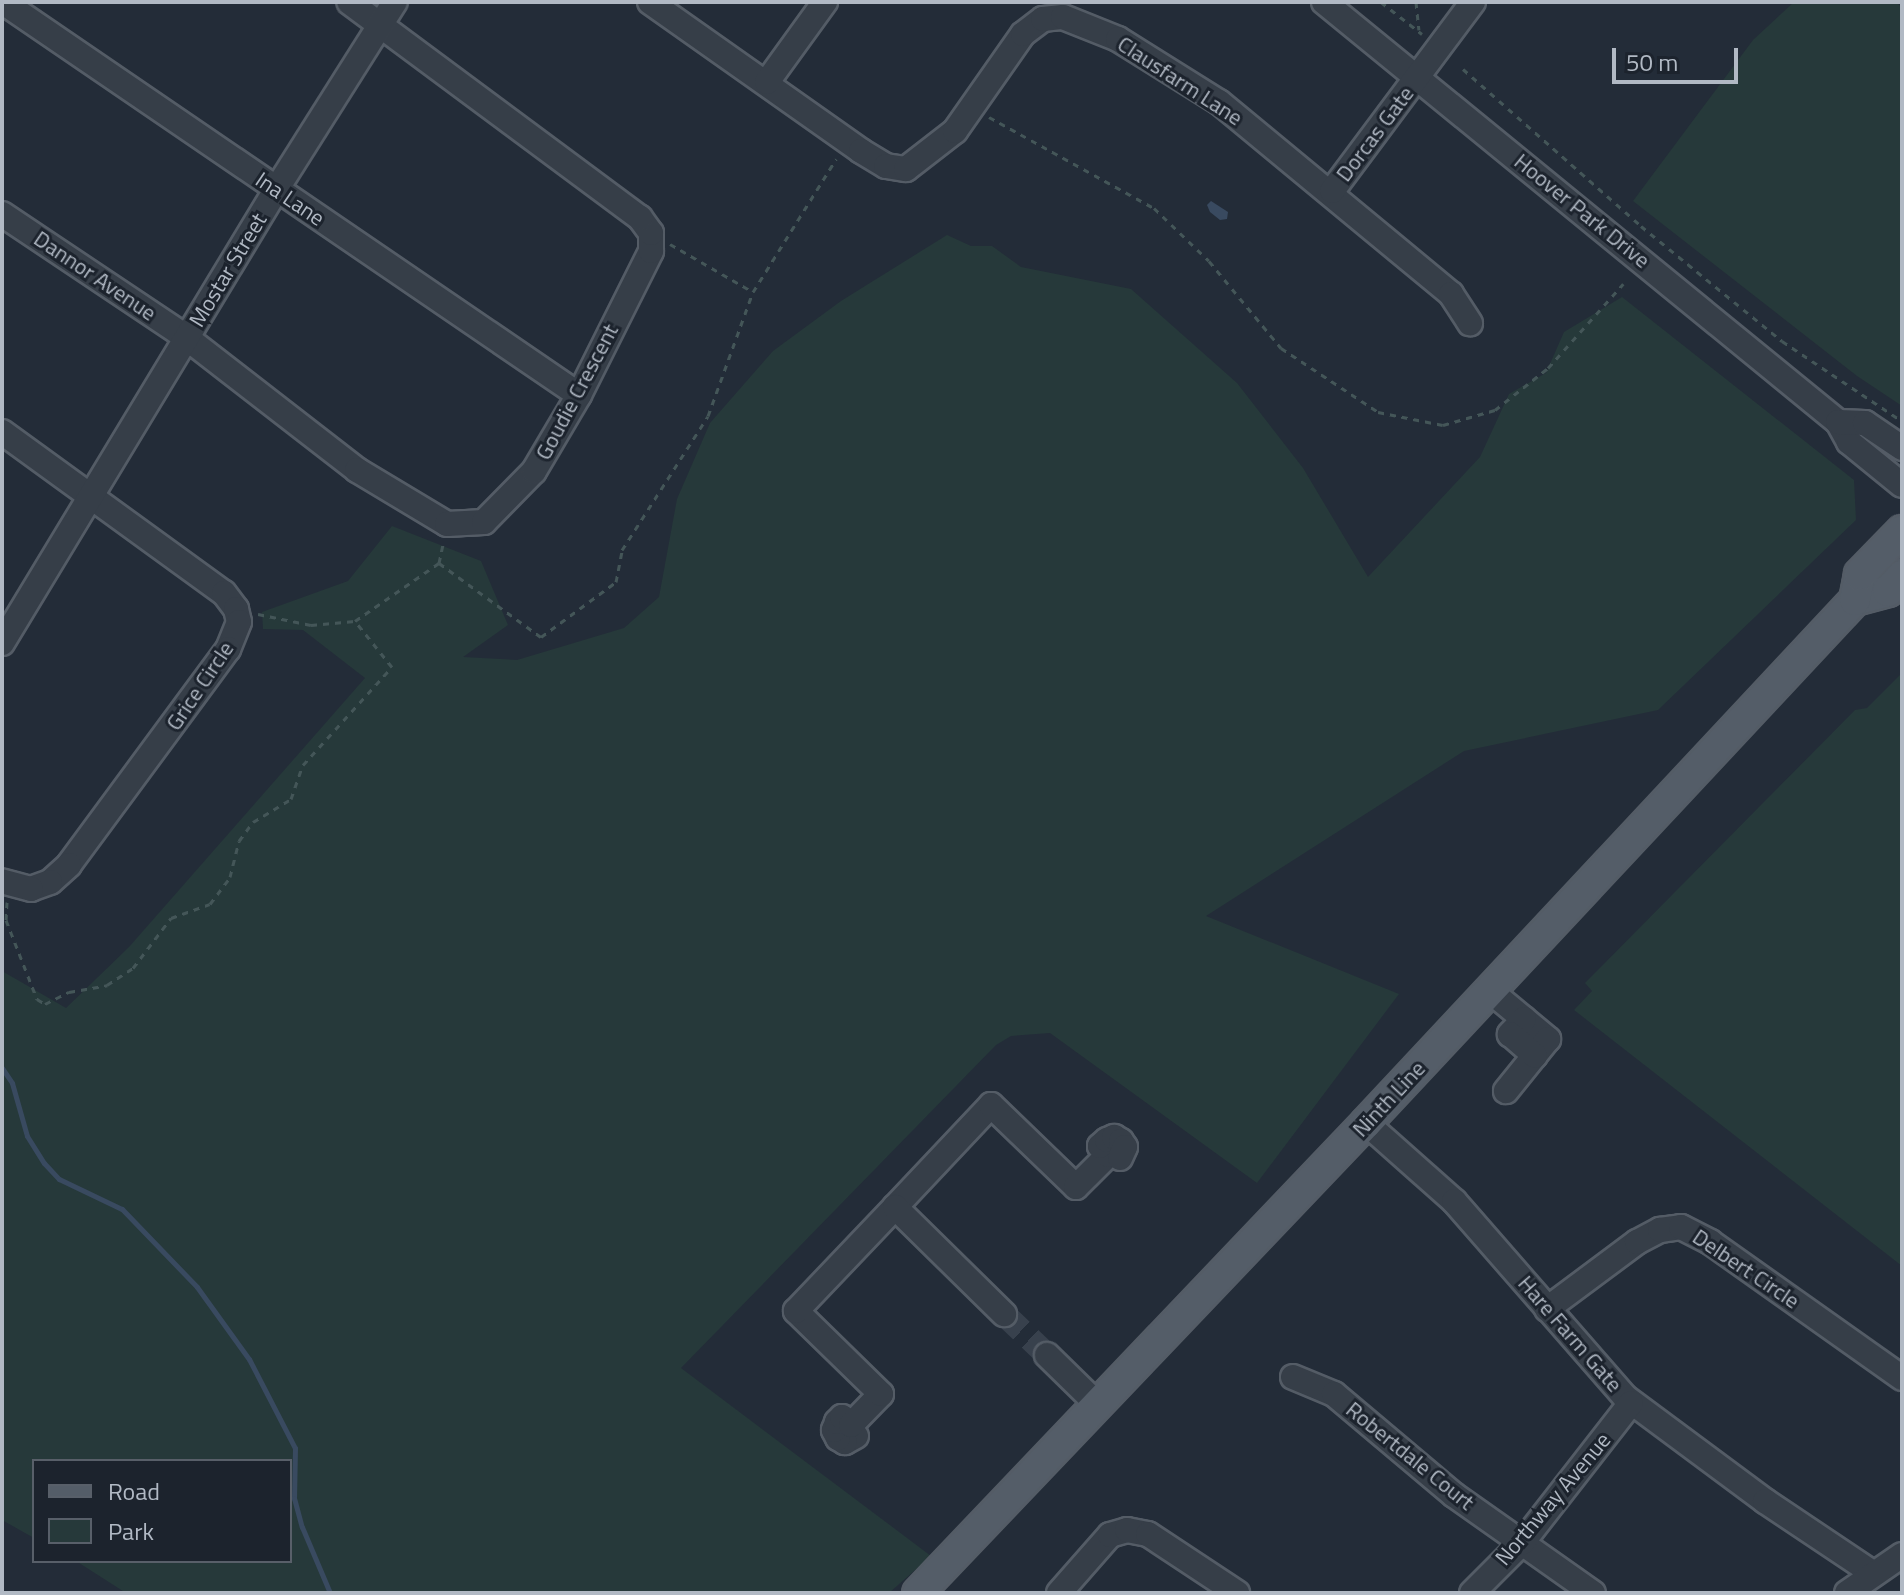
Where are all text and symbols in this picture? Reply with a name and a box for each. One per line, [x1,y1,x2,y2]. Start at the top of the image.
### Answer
street label: Clausfarm Lane [1113,31,1247,131]
scale bar [1616,32,1742,82]
text: 50 m [1626,44,1678,80]
street label: Dorcas Gate [1331,81,1419,187]
street label: Hoover Park Drive [1509,148,1655,274]
street label: Ina Lane [250,166,330,232]
street label: Mostar Street [184,208,272,332]
street label: Dannor Avenue [29,225,161,327]
street label: Goudie Crescent [530,320,624,464]
street label: Grice Circle [161,637,239,735]
street label: Ninth Line [1347,1056,1431,1142]
street label: Delbert Circle [1688,1224,1804,1314]
street label: Hare Farm Gate [1512,1270,1628,1398]
street label: Robertdale Court [1341,1396,1479,1516]
street label: Northway Avenue [1490,1427,1616,1571]
legend [32,1459,292,1563]
text: Road [108,1473,160,1509]
text: Park [108,1513,154,1549]

